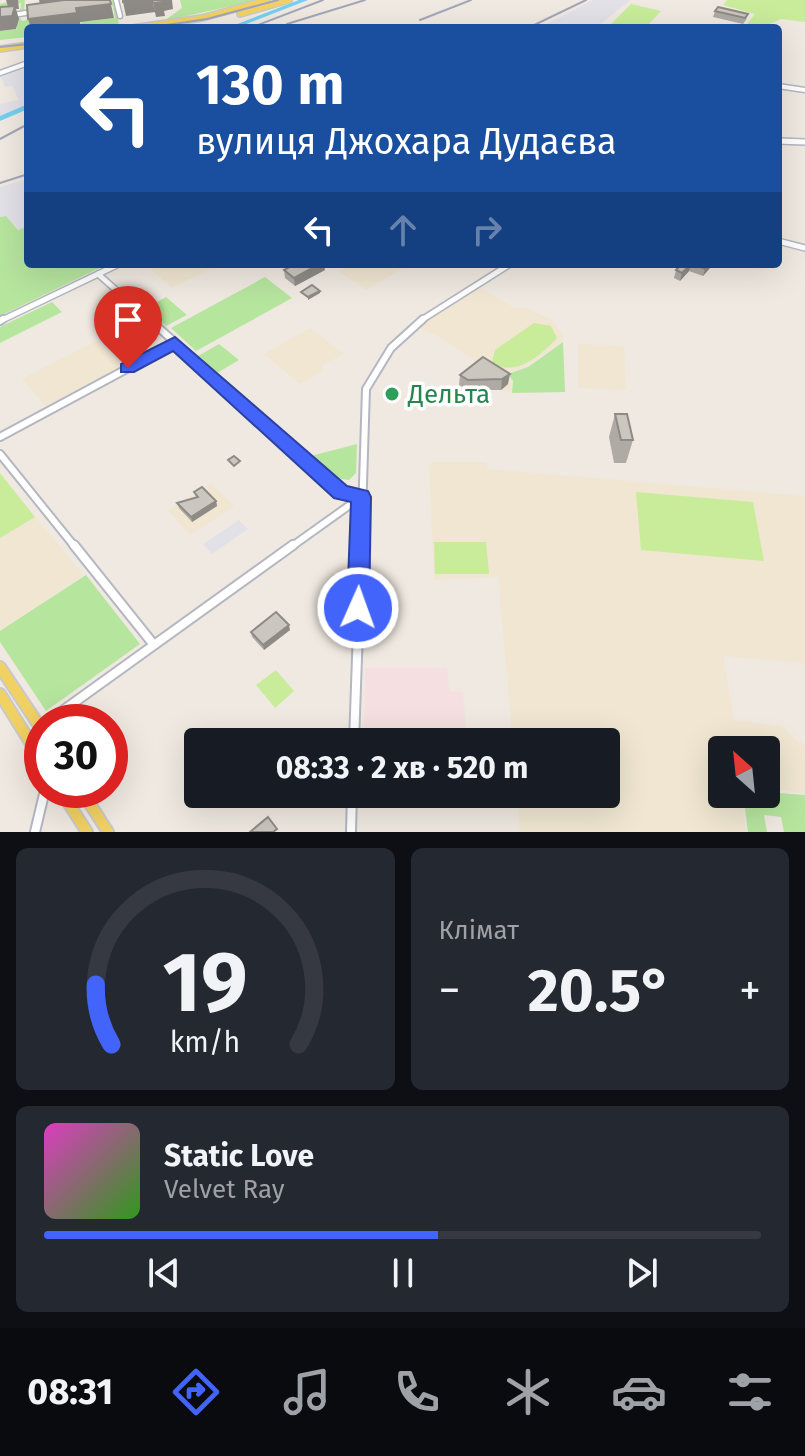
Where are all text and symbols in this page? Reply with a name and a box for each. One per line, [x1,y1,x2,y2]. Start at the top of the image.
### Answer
text: 130 m [196,52,344,119]
icon: left [64,56,168,160]
text: вулиця Джохара Дудаєва [196,120,617,164]
icon: left [297,208,341,252]
icon: ahead [381,208,425,252]
icon: right [465,208,509,252]
pin [94,286,162,368]
icon: arrive [106,298,150,342]
place label: Дельта [407,379,490,410]
marker: Дельта [383,385,401,403]
position arrow [316,566,400,650]
speed limit sign: 30 [24,704,128,808]
north arrow [708,736,780,808]
map controls [708,736,780,808]
text: 08:33 · 2 хв · 520 m [276,750,528,786]
text: Клімат [439,915,519,946]
text: 19 [163,933,248,1033]
text: 20.5° [528,955,672,1027]
text: − [439,964,461,1017]
text: + [739,964,761,1017]
text: km/h [170,1025,241,1060]
text: Static Love [164,1138,314,1174]
text: Velvet Ray [164,1174,284,1205]
icon: previous [142,1251,186,1295]
icon: pause [381,1251,425,1295]
icon: next [620,1251,664,1295]
icon: directions [168,1364,224,1420]
icon: music [279,1364,335,1420]
icon: phone [389,1364,445,1420]
icon: climate [500,1364,556,1420]
icon: car [611,1364,667,1420]
icon: filters [722,1364,778,1420]
text: 08:31 [27,1370,113,1414]

